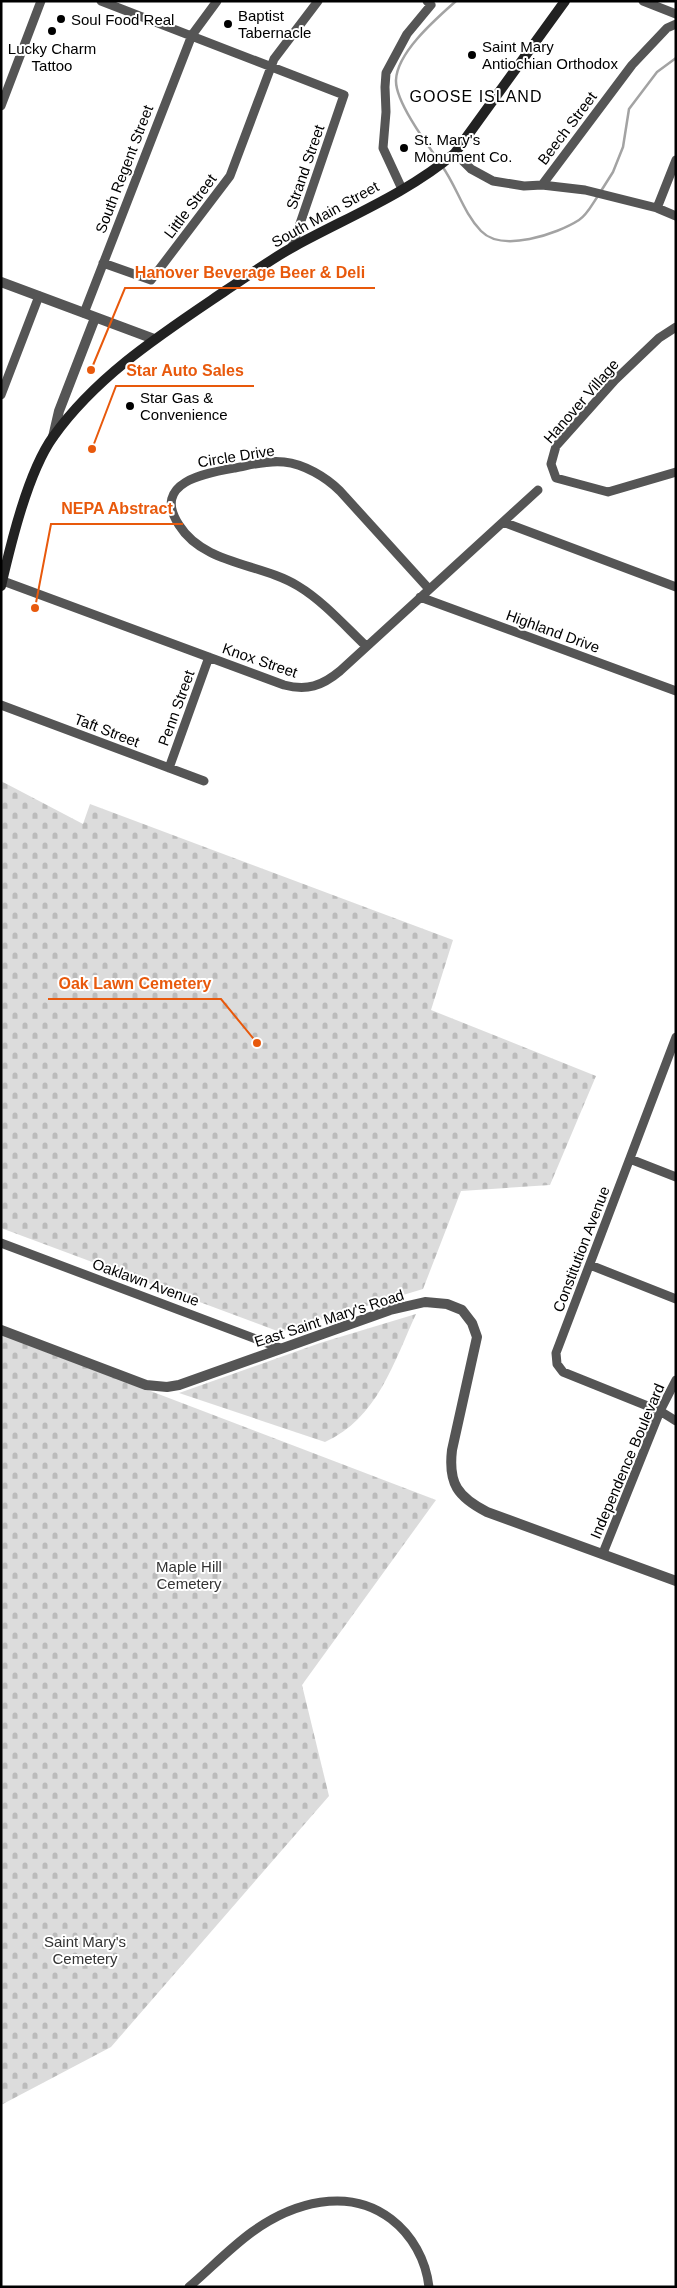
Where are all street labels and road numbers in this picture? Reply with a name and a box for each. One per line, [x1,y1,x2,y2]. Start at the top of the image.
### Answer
street label: Beech Street [534,88,600,168]
street label: South Regent Street [92,102,157,236]
street label: Strand Street [283,122,328,212]
street label: Little Street [160,170,220,241]
street label: South Main Street [268,177,382,251]
street label: Hanover Village [540,356,622,446]
street label: Circle Drive [196,442,276,470]
street label: Highland Drive [504,606,602,656]
street label: Knox Street [220,639,301,681]
street label: Penn Street [154,667,198,748]
street label: Taft Street [72,710,143,750]
street label: Constitution Avenue [549,1184,613,1314]
street label: Oaklawn Avenue [90,1255,202,1309]
street label: East Saint Mary's Road [252,1286,406,1350]
street label: Independence Boulevard [587,1381,667,1541]

